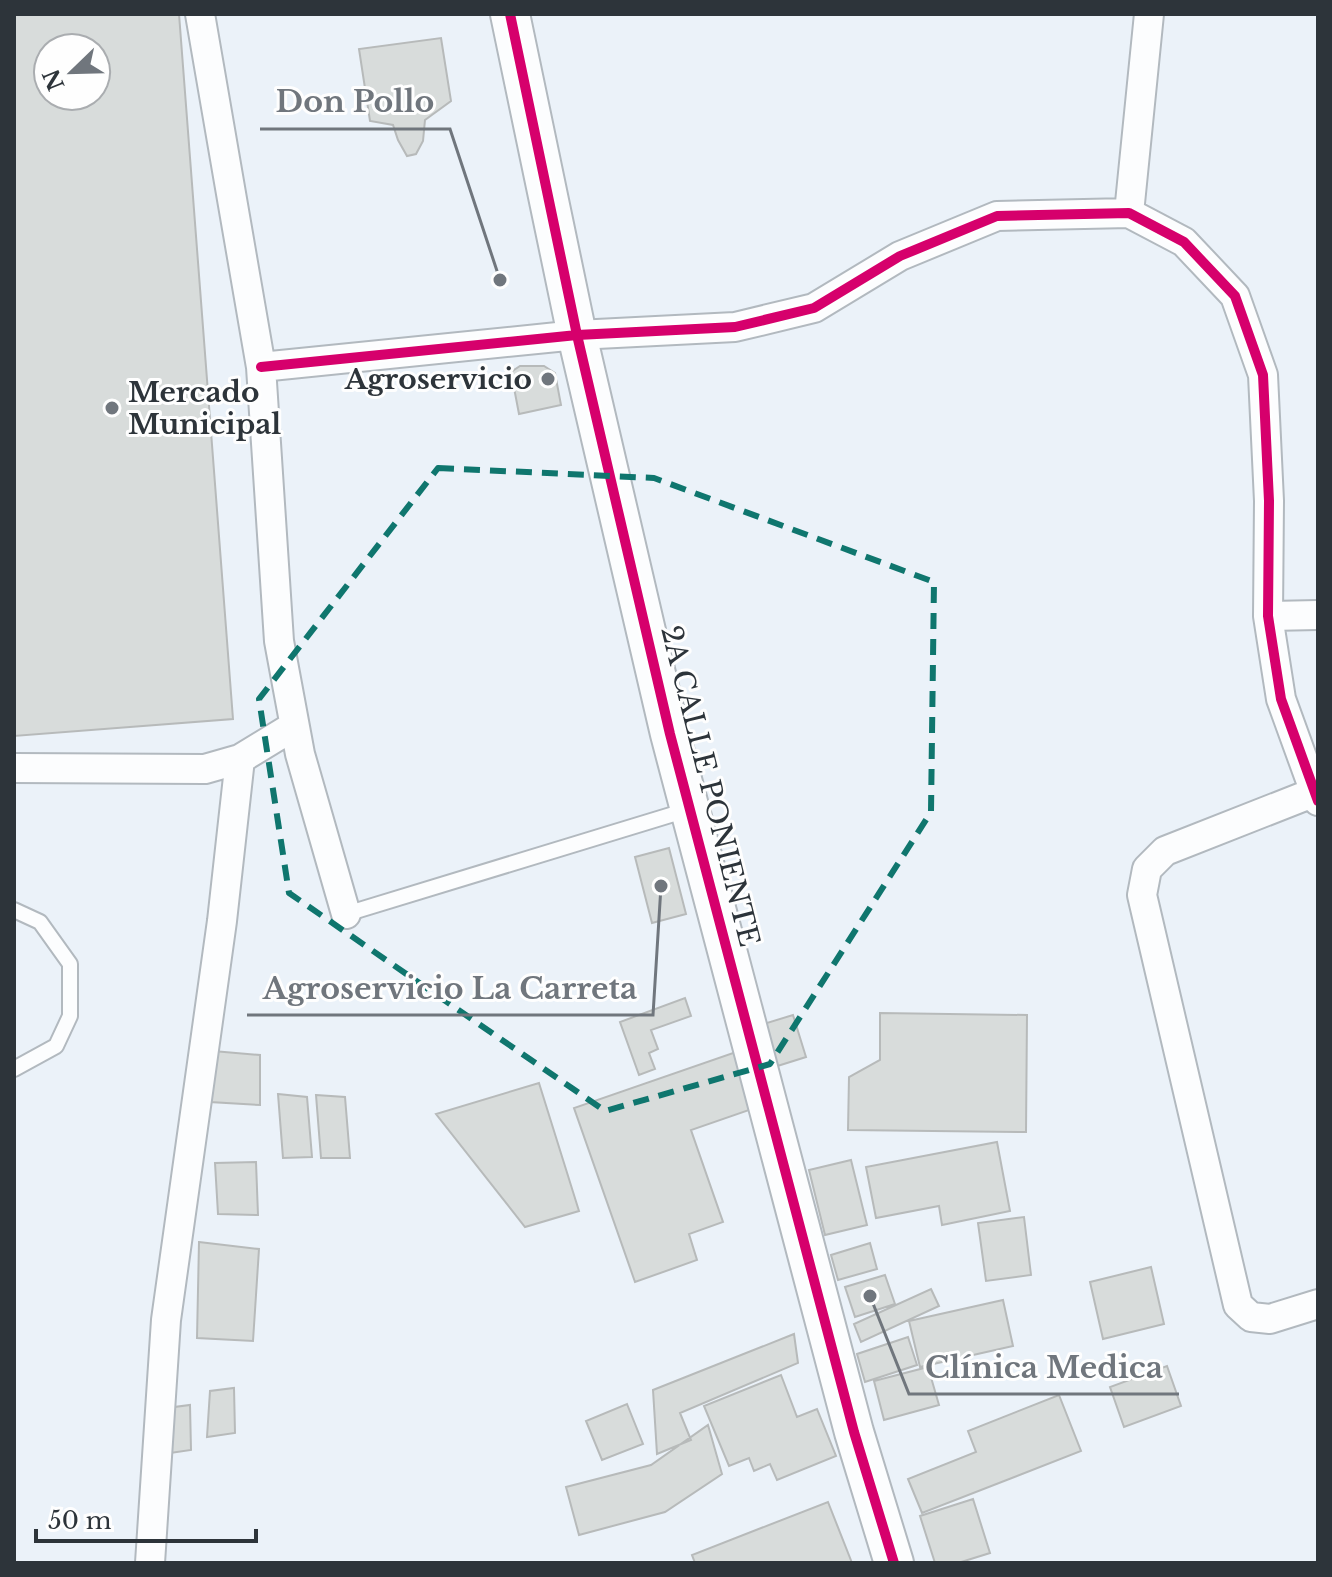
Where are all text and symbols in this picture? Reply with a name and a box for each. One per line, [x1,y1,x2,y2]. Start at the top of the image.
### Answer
north arrow [32,32,112,112]
text: N [37,65,71,94]
callout: Don Pollo [260,75,450,129]
text: Don Pollo [276,83,434,120]
place label: Agroservicio [344,362,532,397]
marker: Agroservicio [539,370,557,388]
place label: Mercado Municipal [128,375,281,442]
marker: Mercado Municipal [103,399,121,417]
street label: 2A CALLE PONIENTE [653,622,767,950]
callout: Agroservicio La Carreta [247,961,653,1015]
text: Agroservicio La Carreta [262,970,637,1007]
callout: Clínica Medica [909,1340,1179,1394]
text: Clínica Medica [925,1349,1163,1386]
scale bar [36,1493,256,1543]
text: 50 m [48,1506,112,1535]

